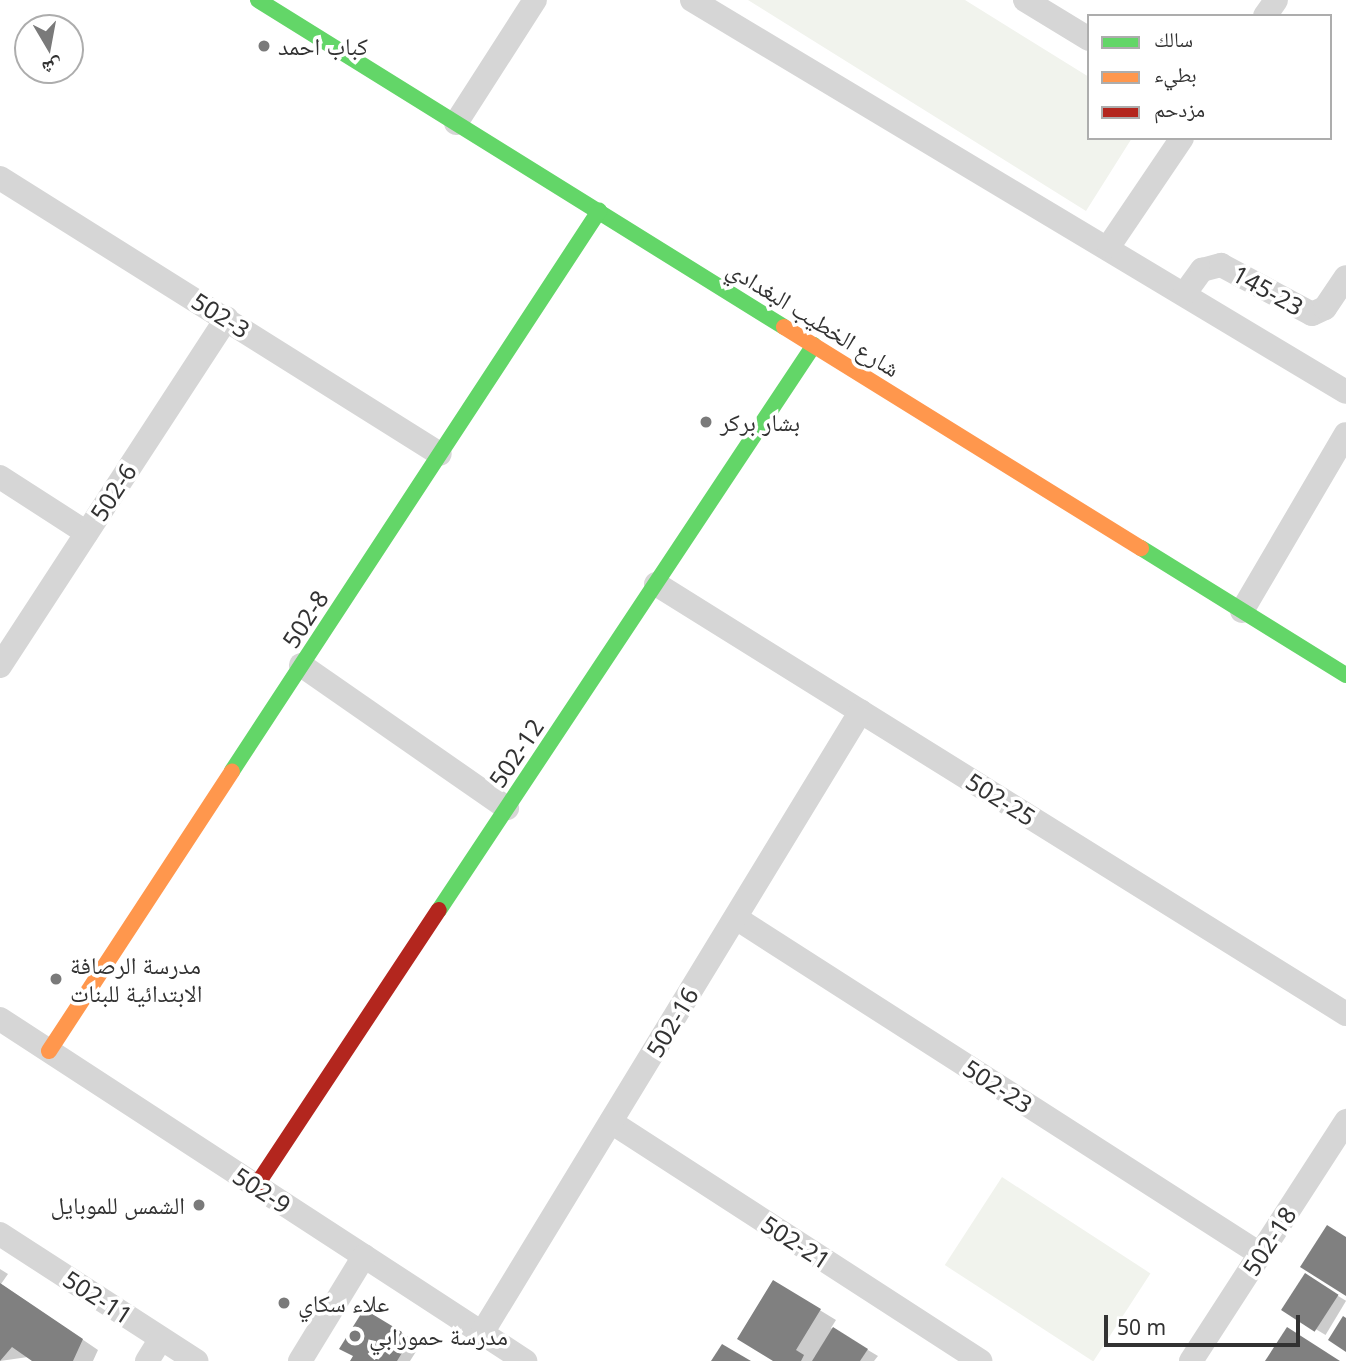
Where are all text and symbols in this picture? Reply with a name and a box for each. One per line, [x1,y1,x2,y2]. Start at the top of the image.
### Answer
north arrow [14,14,84,84]
legend [1087,14,1332,140]
text: سالك [1154,25,1193,53]
place label: كباب احمد [278,32,368,60]
marker: كباب احمد [256,38,272,54]
text: ش [40,53,64,82]
text: بطيء [1154,60,1197,88]
text: مزدحم [1154,95,1205,123]
street label: شارع الخطيب البغدادي [722,253,906,383]
street label: 145-23 [1228,259,1308,321]
street label: 502-3 [187,286,255,344]
place label: بشار بركر [720,408,800,436]
marker: بشار بركر [698,414,714,430]
street label: 502-6 [84,458,142,526]
street label: 502-8 [276,585,334,653]
street label: 502-12 [483,713,549,793]
street label: 502-25 [961,767,1041,831]
place label: مدرسة الرصافة الابتدائية للبنات [70,951,202,1007]
marker: مدرسة الرصافة الابتدائية للبنات [48,971,64,987]
street label: 502-16 [640,982,704,1062]
street label: 502-23 [958,1053,1038,1119]
street label: 502-9 [228,1161,296,1219]
place label: الشمس للموبايل [51,1191,185,1219]
marker: الشمس للموبايل [191,1197,207,1213]
street label: 502-18 [1236,1201,1302,1281]
street label: 502-21 [756,1209,836,1275]
street label: 502-11 [58,1264,138,1330]
place label: علاء سكاي [298,1289,389,1317]
marker: علاء سكاي [276,1295,292,1311]
scale bar [1108,1302,1304,1346]
text: 50 m [1117,1313,1166,1341]
place label: مدرسة حمورابي [369,1322,508,1350]
marker: مدرسة حمورابي [347,1328,363,1344]

